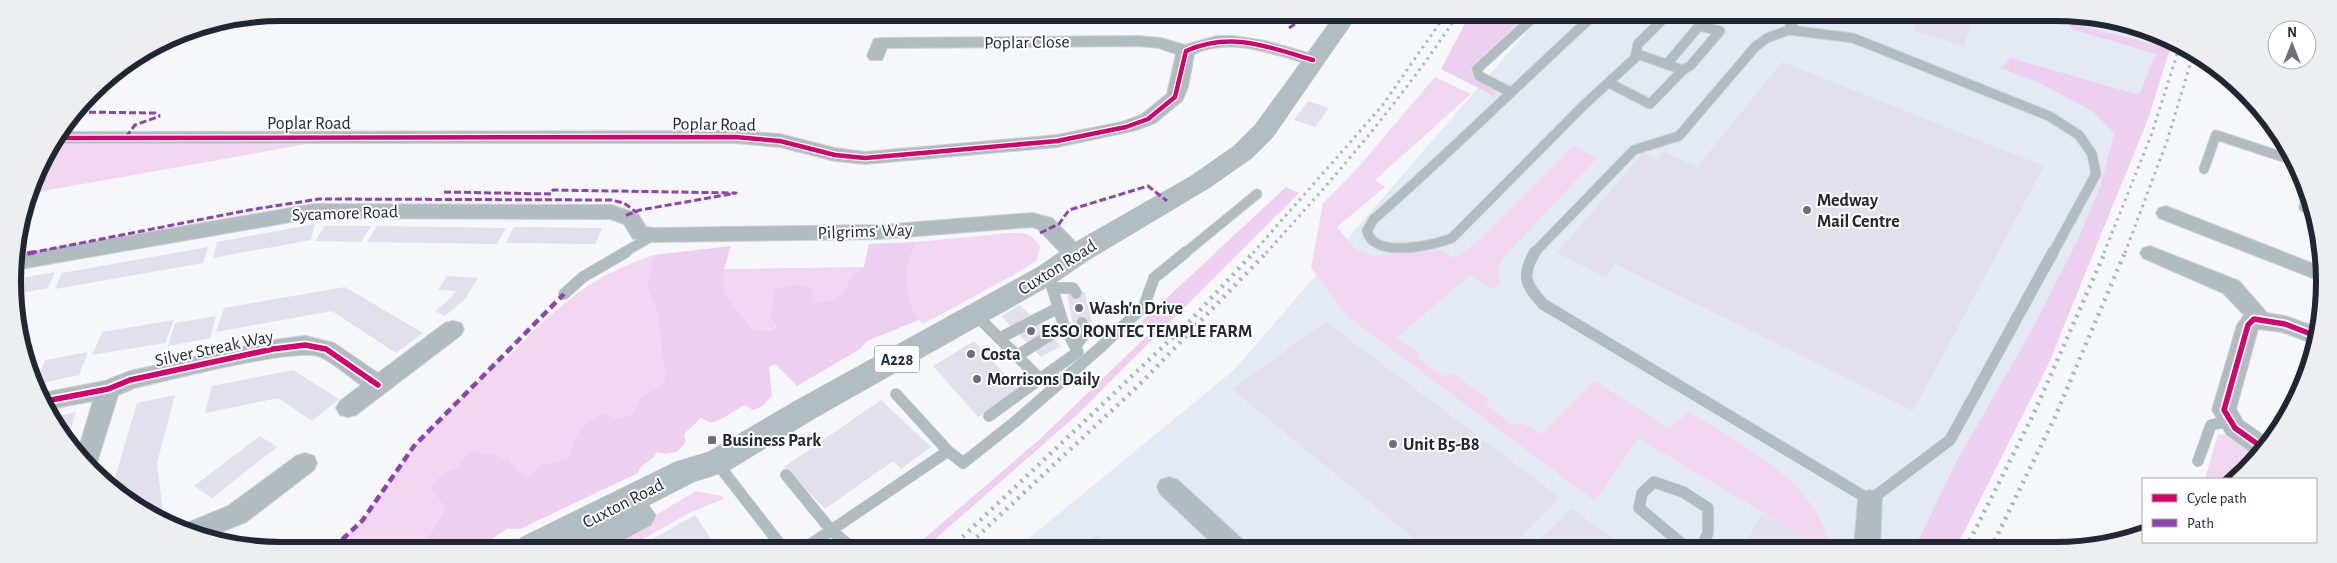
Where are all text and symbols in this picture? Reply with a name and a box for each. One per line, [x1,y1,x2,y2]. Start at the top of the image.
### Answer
north arrow [2267,20,2317,70]
text: N [2287,26,2297,40]
street label: Poplar Close [984,33,1070,53]
street label: Poplar Road [267,115,351,133]
street label: Poplar Road [672,115,756,135]
place label: Medway Mail Centre [1817,192,1900,231]
street label: Sycamore Road [292,203,399,225]
marker: Medway Mail Centre [1801,204,1813,216]
street label: Pilgrims' Way [817,221,913,243]
street label: Cuxton Road [1015,237,1100,299]
place label: Wash'n Drive [1089,300,1183,318]
marker: Wash'n Drive [1073,302,1085,314]
place label: ESSO RONTEC TEMPLE FARM [1041,323,1252,341]
marker: ESSO RONTEC TEMPLE FARM [1025,325,1037,337]
street label: Silver Streak Way [153,328,275,370]
road number: A228 [874,346,920,372]
place label: Costa [981,346,1021,364]
marker: Costa [965,348,977,360]
place label: Morrisons Daily [987,371,1101,389]
marker: Morrisons Daily [971,373,983,385]
place label: Business Park [722,432,821,450]
marker: Business Park [706,434,718,446]
place label: Unit B5-B8 [1403,436,1480,454]
marker: Unit B5-B8 [1387,438,1399,450]
street label: Cuxton Road [580,476,667,532]
legend [2142,478,2317,543]
text: Cycle path [2187,491,2247,506]
text: Path [2187,516,2214,531]

